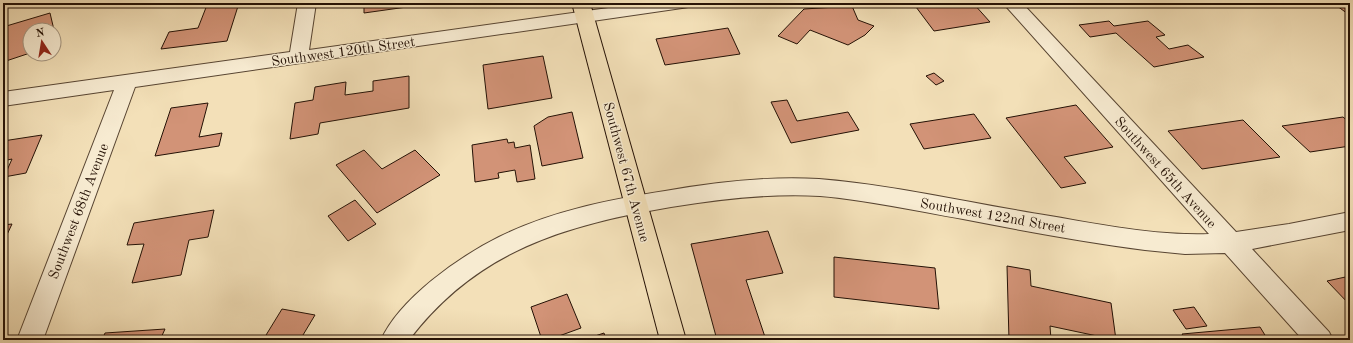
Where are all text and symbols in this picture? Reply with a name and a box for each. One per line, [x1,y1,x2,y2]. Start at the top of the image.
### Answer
north arrow [22,22,62,62]
text: N [35,27,46,40]
street label: Southwest 120th Street [270,35,416,69]
street label: Southwest 67th Avenue [601,101,651,244]
street label: Southwest 65th Avenue [1112,114,1219,231]
street label: Southwest 68th Avenue [47,141,111,281]
street label: Southwest 122nd Street [919,196,1067,236]

